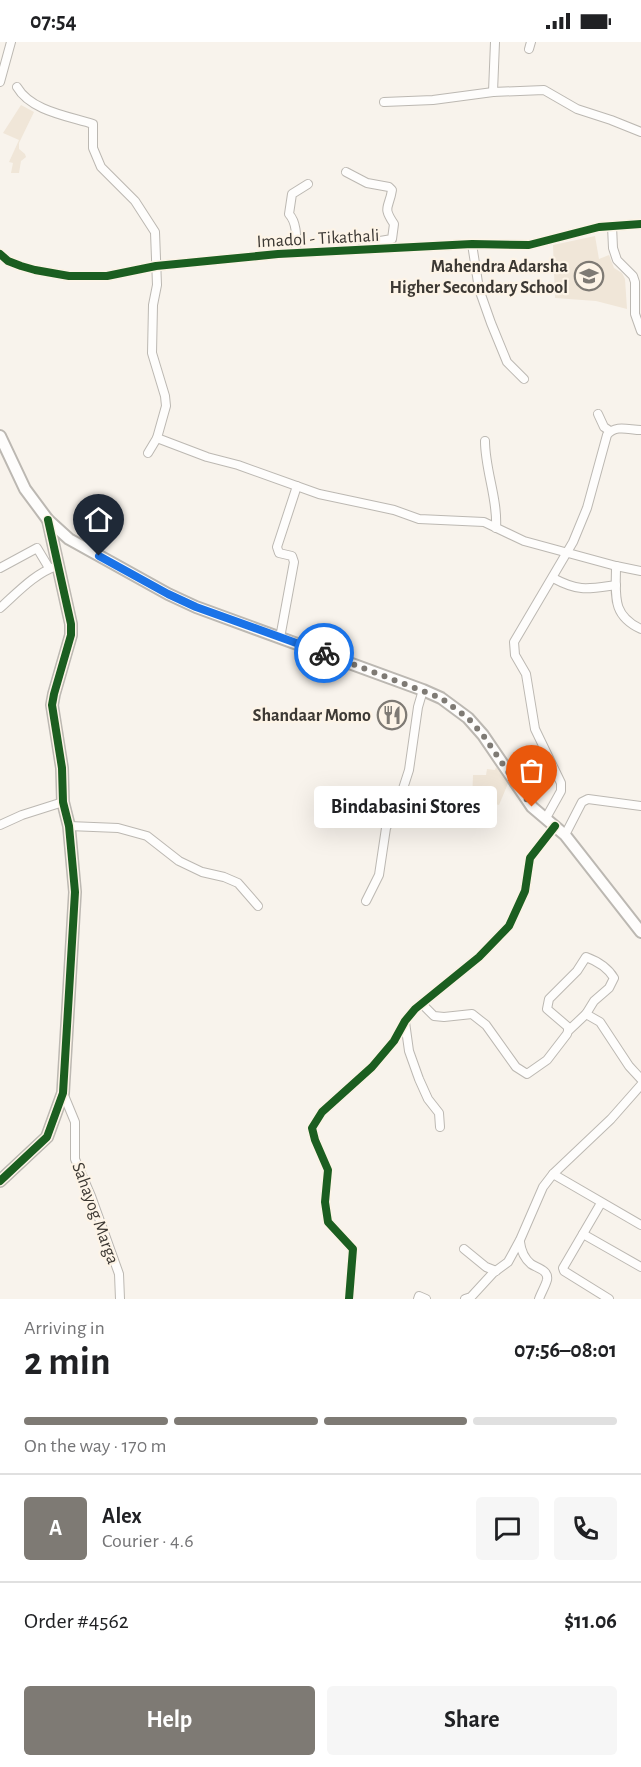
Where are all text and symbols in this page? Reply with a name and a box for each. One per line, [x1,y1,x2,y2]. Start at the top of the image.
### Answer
text: 07:54 [30,10,77,32]
street label: Imadol - Tikathali [256,227,380,251]
place label: Mahendra Adarsha Higher Secondary School [389,258,568,297]
school or university icon: Mahendra Adarsha Higher Secondary School [573,260,605,292]
pin [73,494,124,556]
icon: home [82,503,115,536]
courier [294,623,354,683]
icon: bike [308,637,341,670]
restaurant icon: Shandaar Momo [376,699,408,731]
place label: Shandaar Momo [253,707,371,725]
pin [506,745,557,807]
icon: bag [515,754,548,787]
callout: Bindabasini Stores [313,786,496,828]
text: Bindabasini Stores [331,797,480,817]
street label: Sahayog Marga [68,1160,122,1267]
text: Arriving in [24,1318,105,1338]
text: 07:56–08:01 [514,1339,617,1361]
text: 2 min [24,1343,111,1382]
text: On the way · 170 m [24,1436,167,1456]
button: chat [476,1497,539,1560]
button: phone [554,1497,617,1560]
text: Alex [102,1505,142,1527]
text: A [49,1517,62,1539]
text: Courier · 4.6 [102,1531,194,1551]
text: Order #4562 [24,1610,129,1632]
text: $11.06 [564,1610,617,1632]
button: Help [24,1686,315,1755]
button: Share [327,1686,617,1755]

